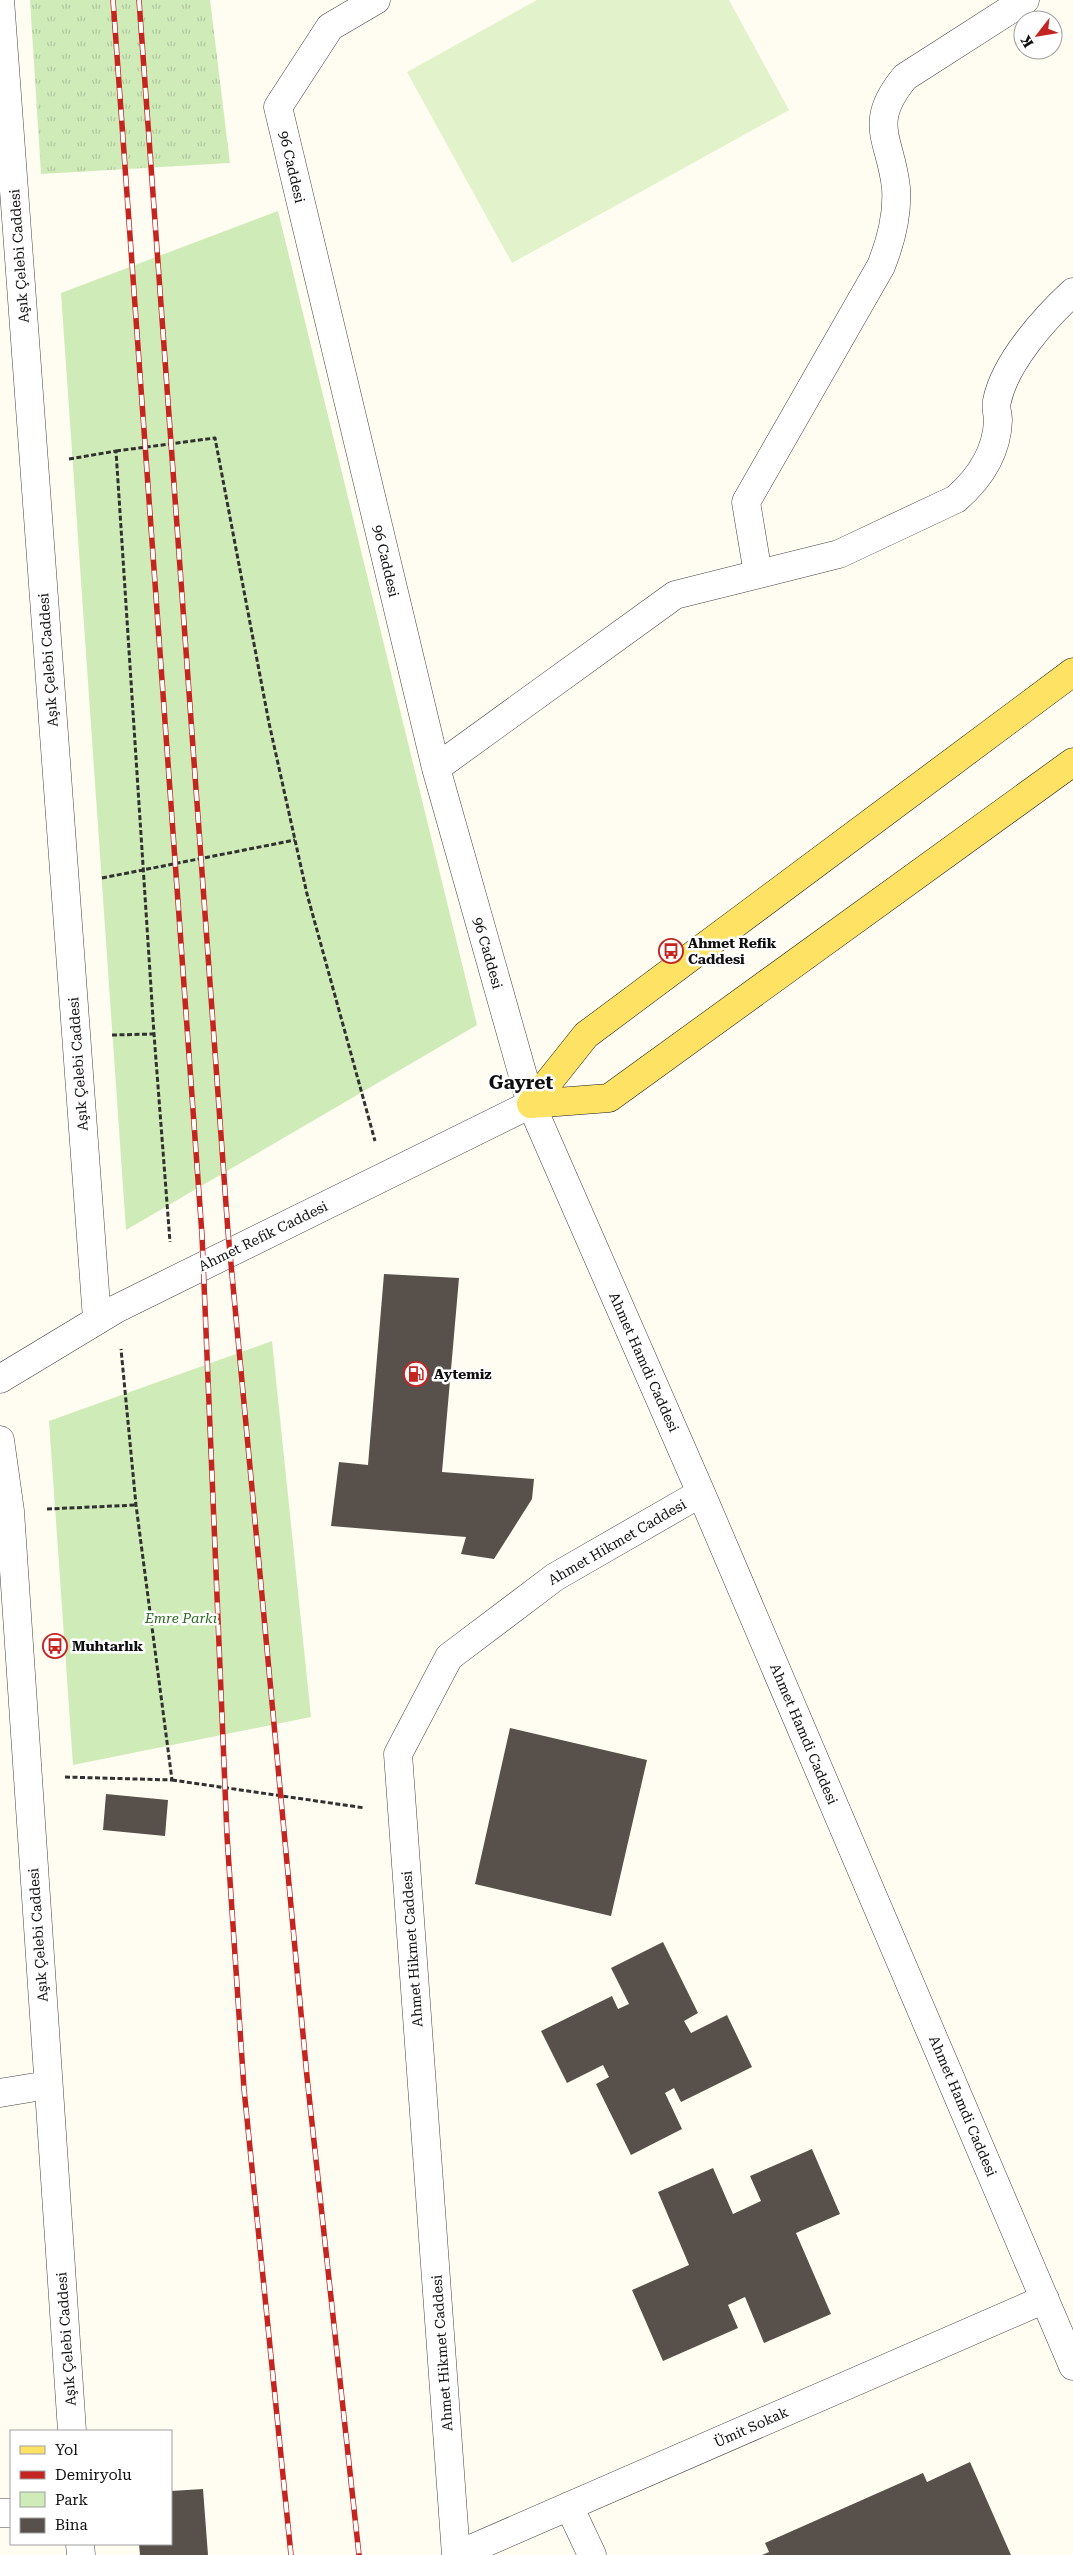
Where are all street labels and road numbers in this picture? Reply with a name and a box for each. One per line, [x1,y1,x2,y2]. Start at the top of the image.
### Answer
street label: 96 Caddesi [276,129,308,205]
street label: Aşık Çelebi Caddesi [6,188,32,324]
street label: 96 Caddesi [370,523,402,599]
street label: Aşık Çelebi Caddesi [35,592,61,728]
street label: 96 Caddesi [470,915,506,991]
street label: Aşık Çelebi Caddesi [65,996,91,1132]
street label: Ahmet Refik Caddesi [196,1198,331,1274]
street label: Ahmet Hamdi Caddesi [606,1290,682,1435]
street label: Ahmet Hikmet Caddesi [545,1496,689,1588]
street label: Ahmet Hamdi Caddesi [767,1661,841,1807]
street label: Aşık Çelebi Caddesi [25,1867,51,2003]
street label: Ahmet Hikmet Caddesi [399,1870,425,2028]
street label: Ahmet Hamdi Caddesi [926,2033,1000,2179]
street label: Aşık Çelebi Caddesi [53,2271,79,2407]
street label: Ahmet Hikmet Caddesi [429,2274,455,2432]
street label: Ümit Sokak [712,2404,791,2450]

